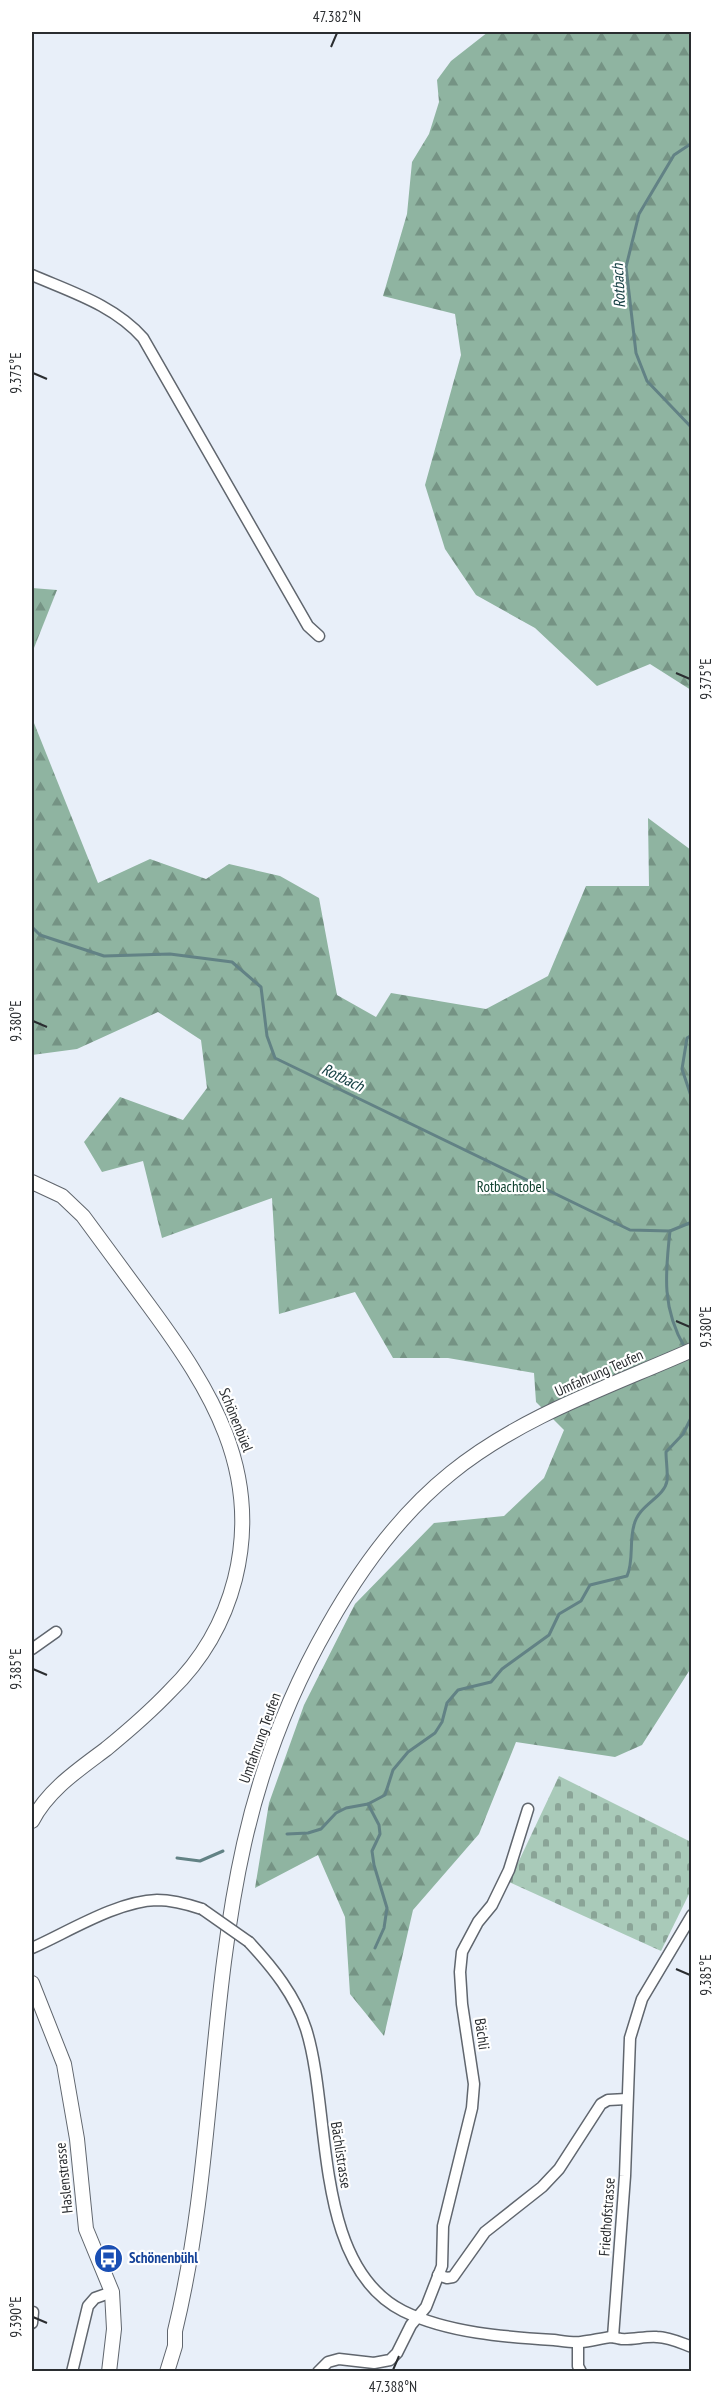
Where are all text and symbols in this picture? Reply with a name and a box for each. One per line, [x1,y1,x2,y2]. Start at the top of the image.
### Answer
text: 47.382°N [313,7,361,26]
water label: Rotbach [607,262,629,309]
text: 9.375°E [6,352,25,394]
text: 9.375°E [696,658,715,700]
text: 9.380°E [6,1000,25,1042]
water label: Rotbach [319,1058,368,1096]
park label: Rotbachtobel [477,1177,546,1196]
text: 9.380°E [696,1306,715,1348]
street label: Umfahrung Teufen [552,1345,646,1401]
street label: Schönenbüel [215,1385,258,1455]
text: 9.385°E [6,1648,25,1690]
street label: Umfahrung Teufen [234,1690,285,1786]
text: 9.385°E [696,1954,715,1996]
street label: Bächli [471,2017,494,2051]
street label: Bächlistrasse [327,2120,356,2190]
street label: Haslenstrasse [50,2142,77,2214]
street label: Friedhofstrasse [594,2177,619,2257]
bus stop icon: Schönenbühl [92,2242,124,2274]
place label: Schönenbühl [129,2248,198,2267]
text: 9.390°E [6,2296,25,2338]
text: 47.388°N [369,2377,417,2396]

